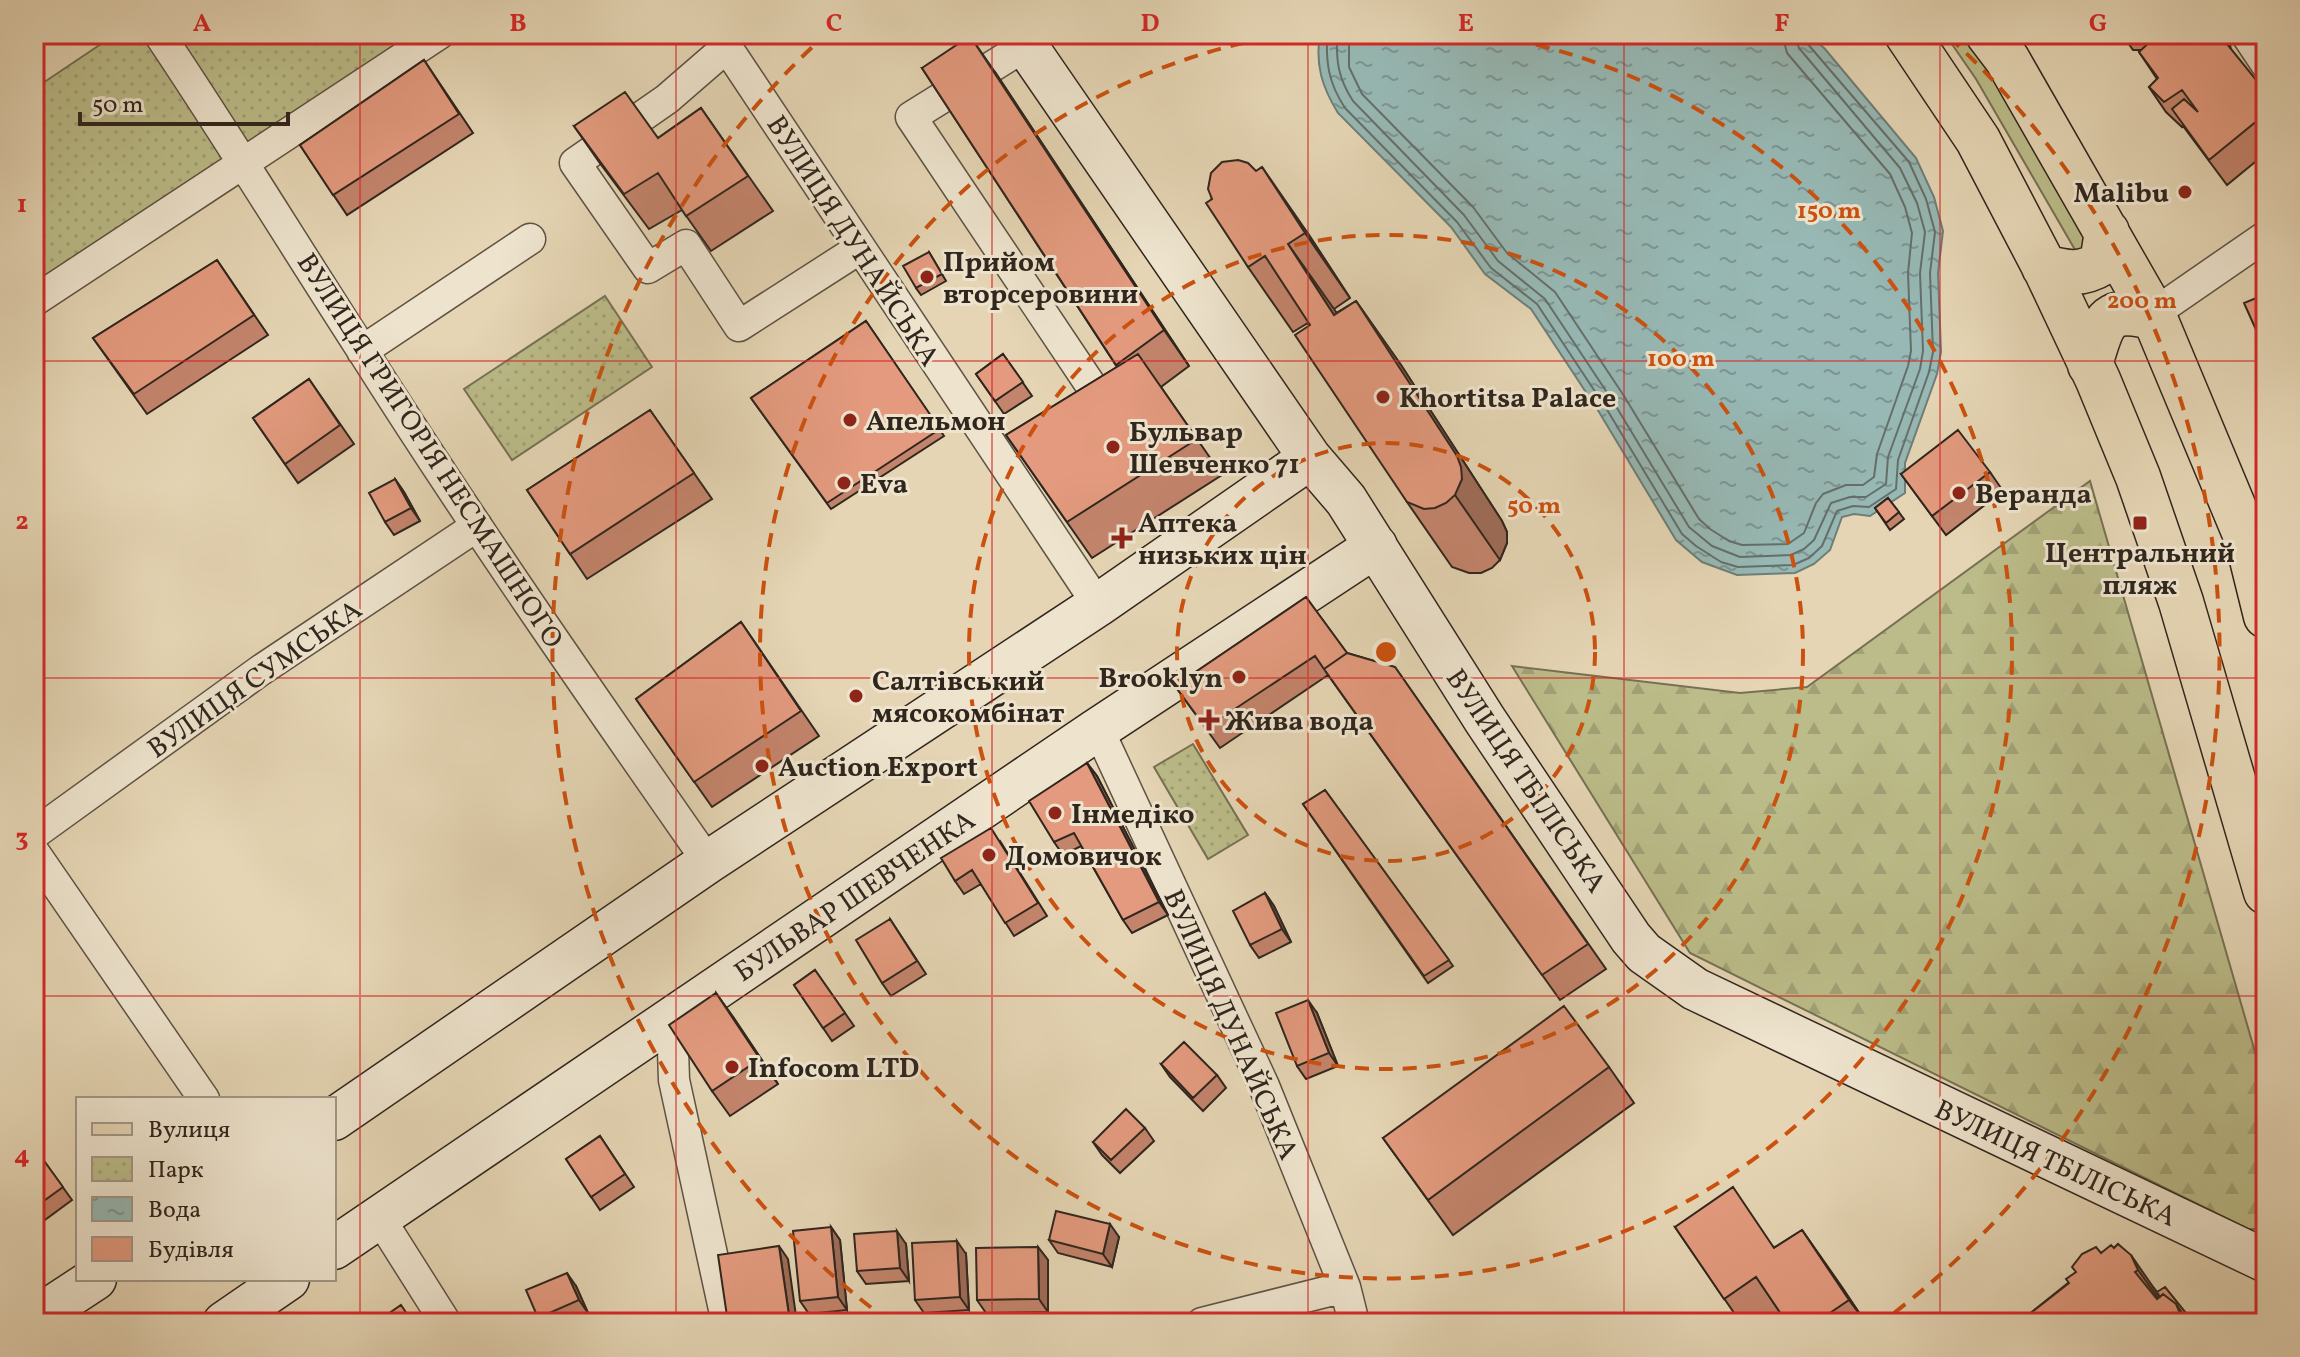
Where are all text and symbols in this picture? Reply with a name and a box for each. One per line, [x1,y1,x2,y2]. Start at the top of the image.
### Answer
text: A [193,6,212,42]
text: B [509,6,527,42]
text: C [826,6,842,42]
text: D [1140,6,1160,42]
text: E [1458,6,1474,42]
text: F [1774,6,1790,42]
text: G [2089,6,2107,42]
scale bar [80,76,288,126]
text: 50 m [92,89,144,123]
street label: ВУЛИЦЯ ДУНАЙСЬКА [756,108,948,375]
place label: Malibu [2073,175,2169,214]
marker: Malibu [2176,183,2194,201]
text: 1 [17,187,27,223]
text: 150 m [1797,195,1861,229]
place label: Прийом вторсеровини [943,244,1138,315]
street label: ВУЛИЦЯ ГРИГОРІЯ НЕСМАШНОГО [286,246,572,657]
marker: Прийом вторсеровини [918,268,936,286]
text: 200 m [2107,285,2177,319]
text: 100 m [1647,343,1715,377]
place label: Khortitsa Palace [1399,380,1616,419]
marker: Khortitsa Palace [1374,388,1392,406]
place label: Апельмон [866,403,1006,442]
marker: Апельмон [841,411,859,429]
place label: Бульвар Шевченко 71 [1129,414,1300,485]
marker: Бульвар Шевченко 71 [1104,438,1122,456]
place label: Eva [860,466,908,505]
marker: Eva [835,474,853,492]
place label: Веранда [1975,476,2092,515]
marker: Веранда [1950,484,1968,502]
text: 50 m [1507,490,1561,524]
text: 2 [15,504,29,540]
place label: Аптека низьких цін [1138,505,1307,576]
marker: Центральний пляж [2131,514,2149,532]
marker: Аптека низьких цін [1113,529,1131,547]
place label: Центральний пляж [2045,535,2235,606]
street label: ВУЛИЦЯ СУМСЬКА [140,591,371,769]
centre of rings [1372,638,1400,666]
place label: Brooklyn [1098,660,1223,699]
street label: ВУЛИЦЯ ТБІЛІСЬКА [1435,662,1615,901]
place label: Салтівський мясокомбінат [872,663,1065,734]
marker: Brooklyn [1230,668,1248,686]
marker: Салтівський мясокомбінат [847,687,865,705]
place label: Жива вода [1225,703,1374,742]
marker: Жива вода [1200,711,1218,729]
place label: Auction Export [778,749,978,788]
marker: Auction Export [753,757,771,775]
place label: Інмедіко [1071,796,1195,835]
street label: БУЛЬВАР ШЕВЧЕНКА [727,802,984,992]
marker: Інмедіко [1046,804,1064,822]
text: 3 [15,821,29,857]
place label: Домовичок [1005,838,1162,877]
marker: Домовичок [980,846,998,864]
street label: ВУЛИЦЯ ДУНАЙСЬКА [1152,884,1307,1167]
place label: Infocom LTD [748,1050,919,1089]
marker: Infocom LTD [723,1058,741,1076]
street label: ВУЛИЦЯ ТБІЛІСЬКА [1928,1091,2182,1238]
legend [76,1097,336,1281]
text: Вулиця [148,1114,230,1148]
text: 4 [14,1138,30,1174]
text: Парк [148,1154,204,1188]
text: Вода [148,1194,201,1228]
text: Будівля [148,1234,234,1268]

